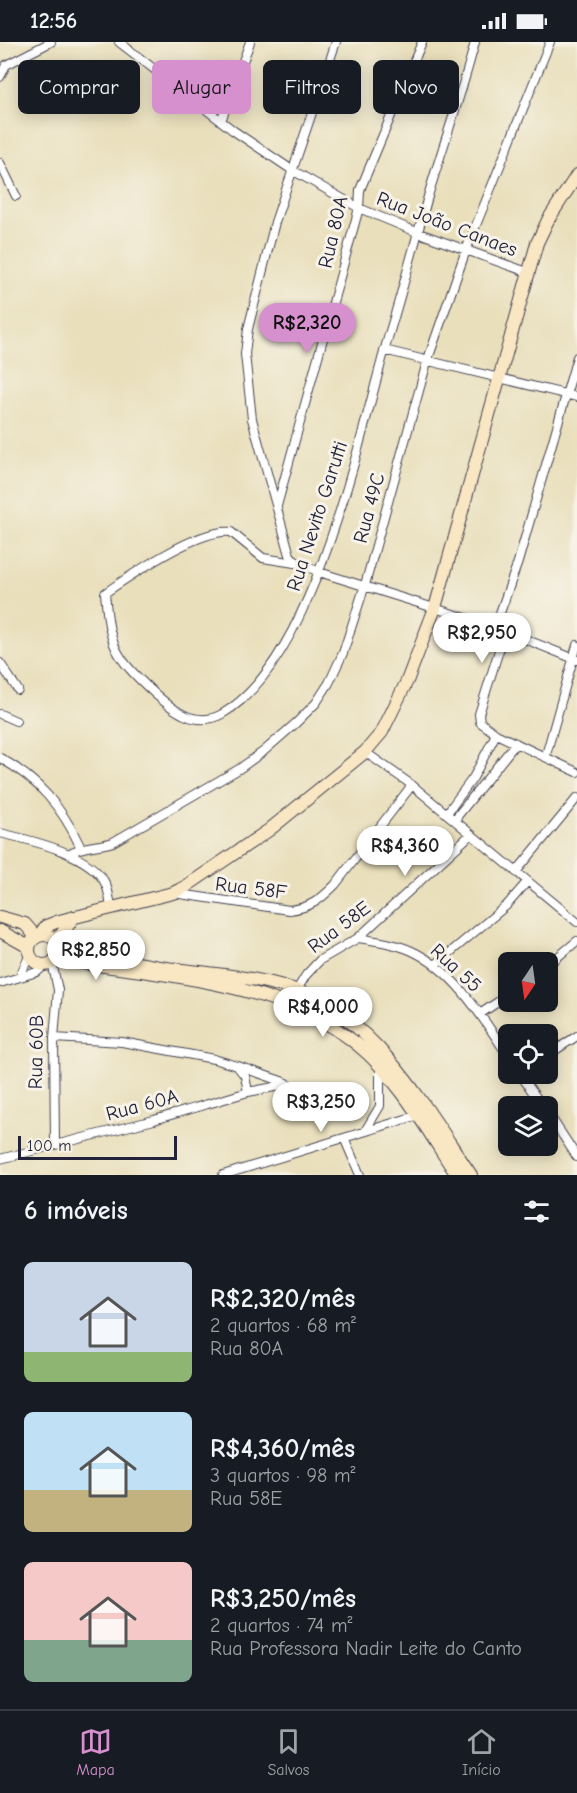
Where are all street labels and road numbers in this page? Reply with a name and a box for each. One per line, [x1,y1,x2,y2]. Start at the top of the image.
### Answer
street label: Rua João Canaes [373,187,521,261]
street label: Rua 80A [314,193,353,270]
street label: Rua Nevito Garutti [282,438,352,594]
street label: Rua 49C [349,470,389,546]
street label: Rua 58F [214,872,288,904]
street label: Rua 58E [303,896,375,958]
street label: Rua 55 [426,939,486,997]
street label: Rua 60B [24,1015,48,1089]
street label: Rua 60A [103,1084,181,1126]

